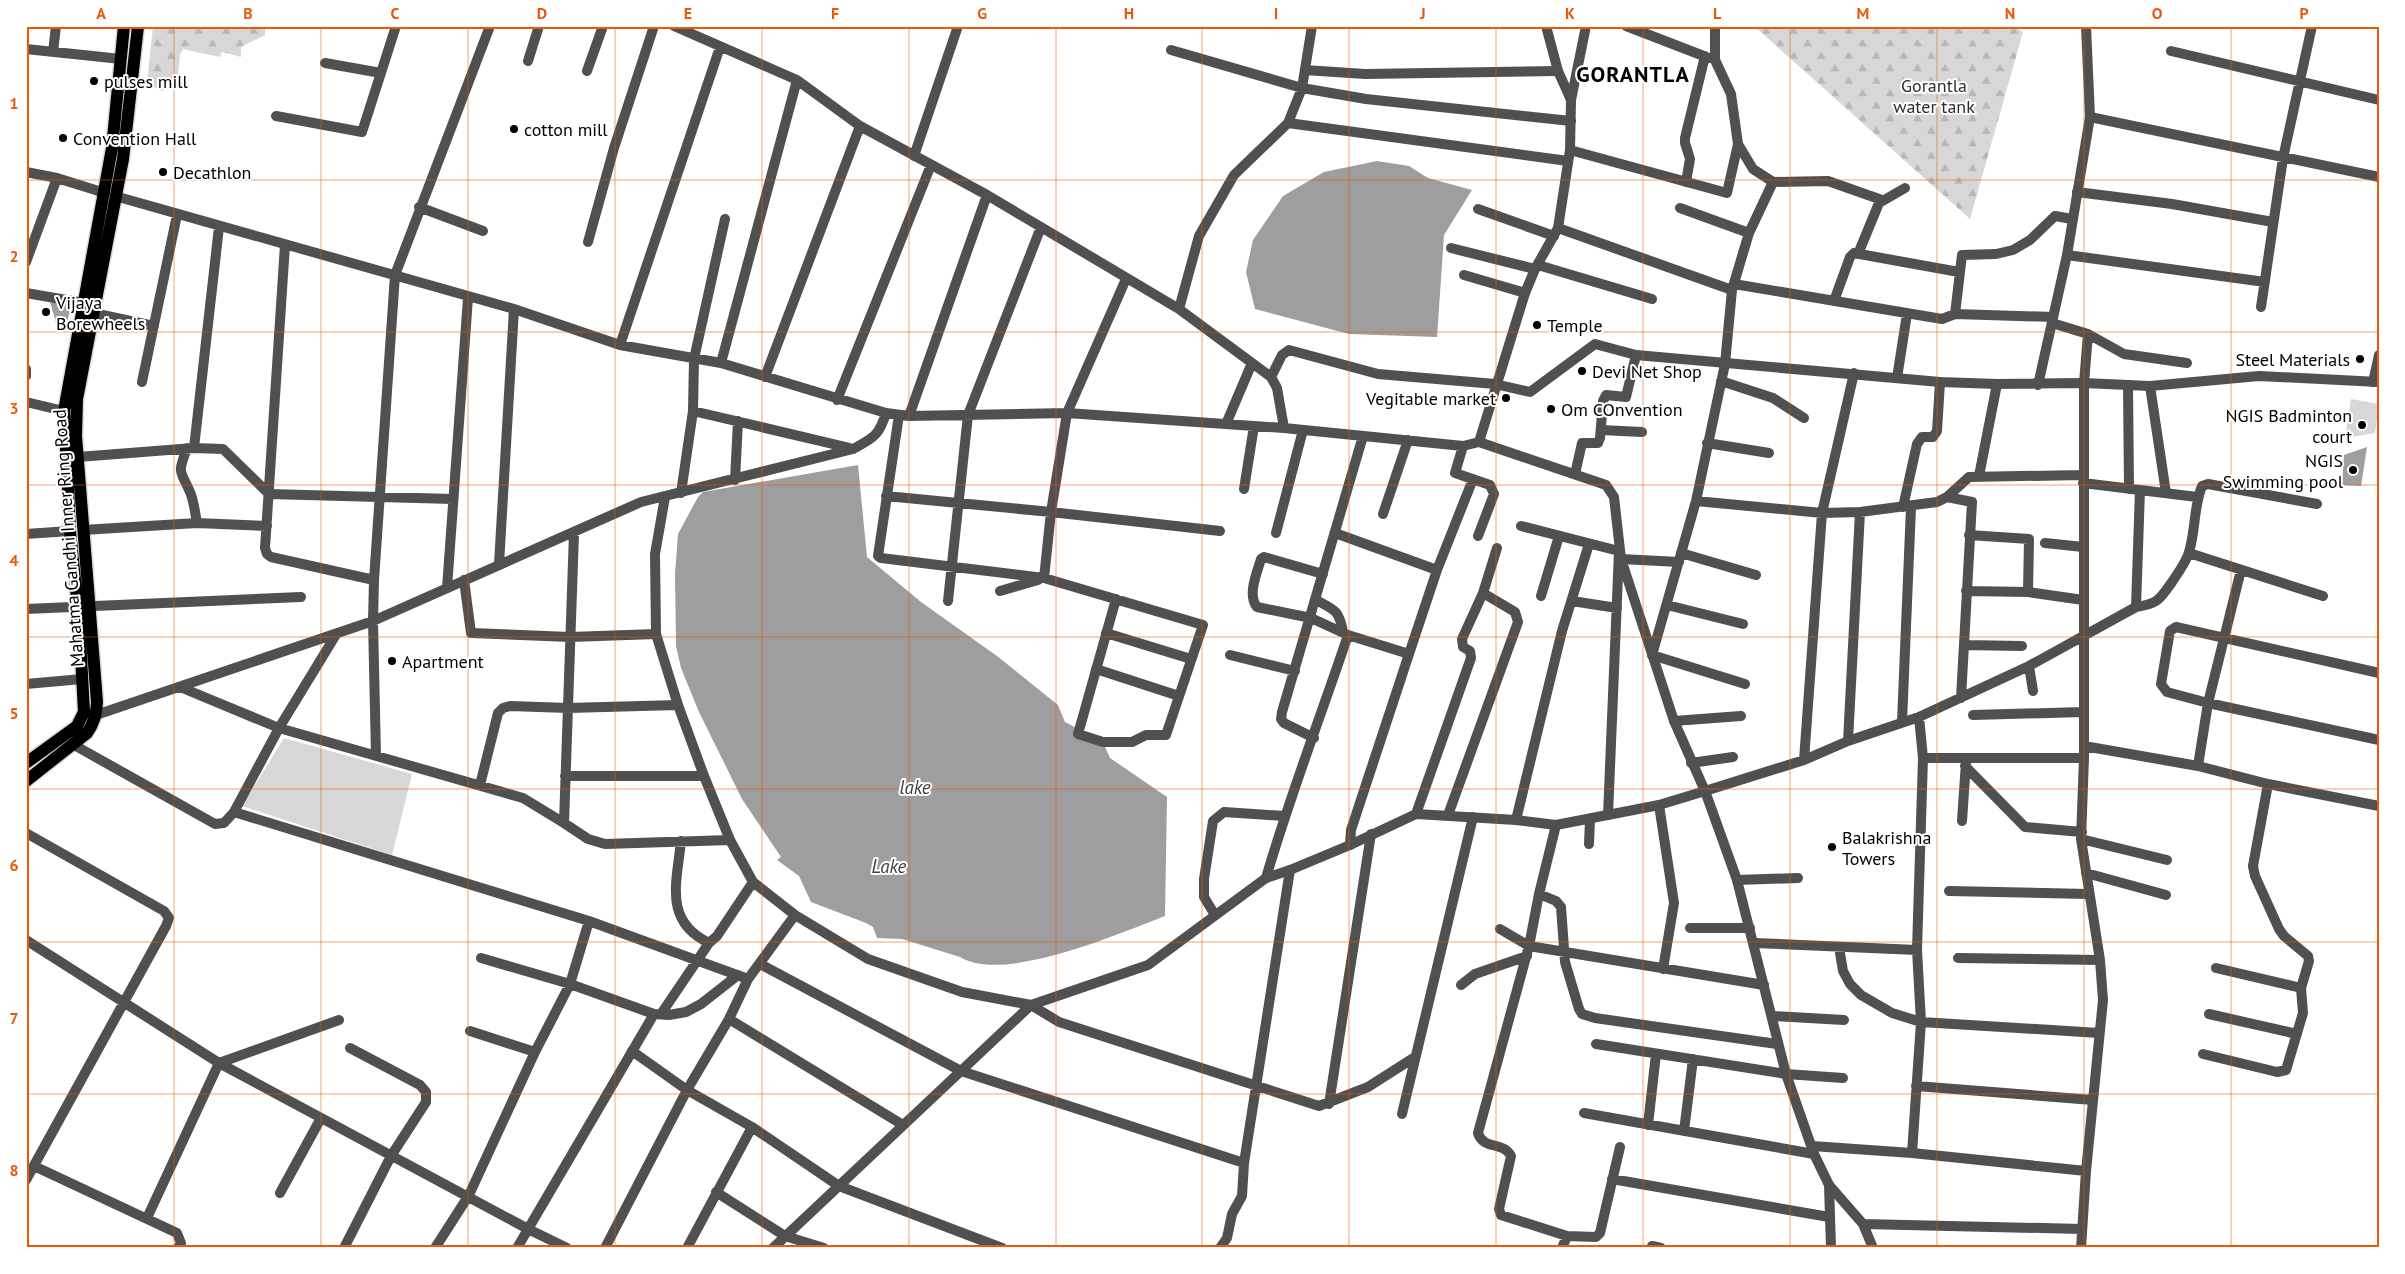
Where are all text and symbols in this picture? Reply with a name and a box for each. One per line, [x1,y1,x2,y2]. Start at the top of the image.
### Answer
text: A [96,3,106,23]
text: B [243,3,253,23]
text: C [391,3,400,23]
text: D [537,3,547,23]
text: E [684,3,692,23]
text: F [831,3,839,23]
text: G [977,3,987,23]
text: H [1124,3,1134,23]
text: I [1274,3,1278,23]
text: J [1419,3,1426,23]
text: K [1565,3,1575,23]
text: L [1713,3,1722,23]
text: M [1857,3,1869,23]
text: N [2005,3,2015,23]
text: O [2152,3,2163,23]
text: P [2299,3,2309,23]
district label: GORANTLA [1576,60,1690,88]
place label: pulses mill [104,70,188,93]
park label: Gorantla water tank [1893,74,1975,118]
marker: pulses mill [88,75,100,87]
text: 1 [9,93,19,113]
place label: cotton mill [524,118,608,141]
marker: cotton mill [508,123,520,135]
place label: Convention Hall [73,127,197,150]
marker: Convention Hall [57,132,69,144]
place label: Decathlon [173,161,251,184]
marker: Decathlon [157,166,169,178]
text: 2 [9,246,19,266]
place label: Vijaya Borewheels [55,291,145,335]
marker: Vijaya Borewheels [40,306,52,318]
place label: Temple [1547,314,1603,337]
marker: Temple [1531,319,1543,331]
place label: Steel Materials [2235,348,2350,371]
marker: Steel Materials [2354,353,2366,365]
place label: Devi Net Shop [1592,360,1702,383]
marker: Devi Net Shop [1576,365,1588,377]
place label: Vegitable market [1365,387,1496,410]
marker: Vegitable market [1500,392,1512,404]
text: 3 [9,398,19,418]
place label: Om COnvention [1561,398,1683,421]
marker: Om COnvention [1545,403,1557,415]
place label: NGIS Badminton court [2225,404,2352,448]
street label: Mahatma Gandhi Inner Ring Road [48,408,88,668]
marker: NGIS Badminton court [2356,419,2368,431]
place label: NGIS Swimming pool [2223,449,2344,493]
marker: NGIS Swimming pool [2347,464,2359,476]
text: 4 [9,550,19,570]
place label: Apartment [402,650,484,673]
marker: Apartment [386,655,398,667]
text: 5 [9,703,19,723]
water label: lake [899,775,931,799]
place label: Balakrishna Towers [1842,826,1931,870]
marker: Balakrishna Towers [1826,841,1838,853]
water label: Lake [872,854,907,878]
text: 6 [9,855,19,875]
text: 7 [9,1008,19,1028]
text: 8 [9,1160,19,1180]

